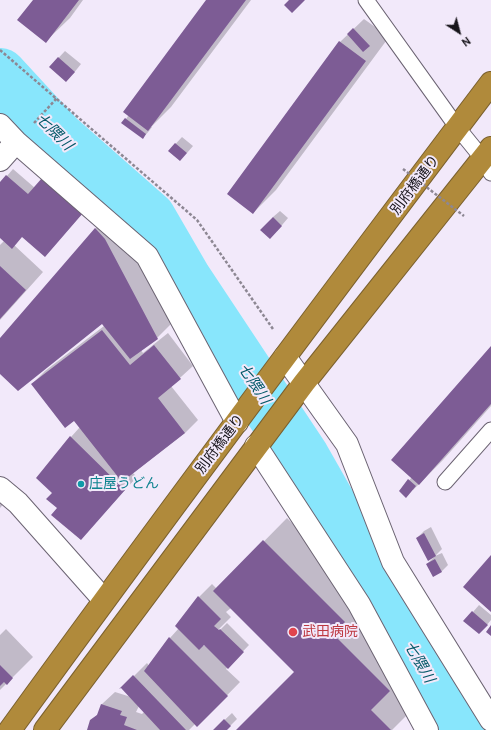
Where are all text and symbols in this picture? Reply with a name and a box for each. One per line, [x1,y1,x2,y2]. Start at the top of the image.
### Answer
north arrow [439,12,479,52]
text: N [459,34,473,50]
water label: 七隈川 [32,110,76,154]
street label: 別府橋通り [387,152,443,218]
water label: 七隈川 [234,360,274,408]
street label: 別府橋通り [192,411,248,477]
place label: 庄屋うどん [89,476,159,492]
marker: 庄屋うどん [76,479,86,489]
place label: 武田病院 [302,624,358,640]
marker: 武田病院 [287,626,299,638]
water label: 七隈川 [400,638,438,686]

